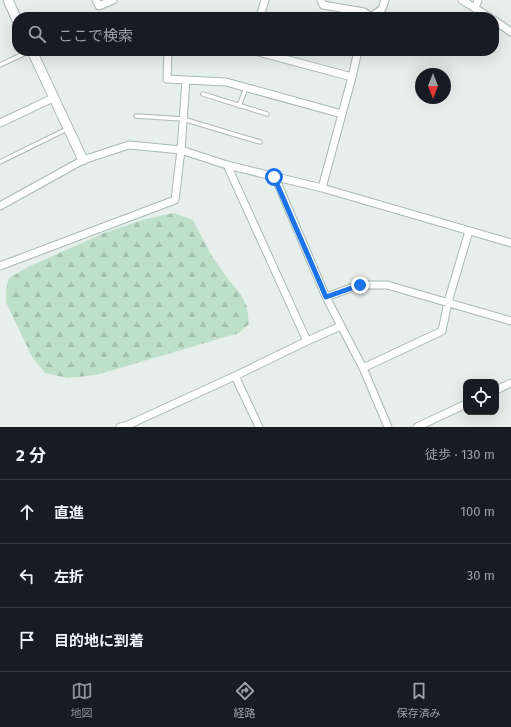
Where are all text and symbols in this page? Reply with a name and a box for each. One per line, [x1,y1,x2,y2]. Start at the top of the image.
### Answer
search box [12,12,499,56]
icon: search [26,23,48,45]
text: ここで検索 [58,27,133,45]
north arrow [415,68,451,104]
route start [265,168,283,186]
route end [351,276,369,294]
map controls [463,379,499,415]
button: locate [463,379,499,415]
text: 2 分 [16,445,46,466]
text: 徒歩 · 130 m [425,447,495,462]
icon: ahead [16,501,38,523]
text: 直進 [54,504,84,522]
text: 100 m [460,504,495,519]
icon: left [16,565,38,587]
text: 左折 [54,568,84,586]
text: 30 m [467,568,495,583]
icon: arrive [16,629,38,651]
text: 目的地に到着 [54,632,144,650]
tab: 地図 [71,680,93,720]
tab: 経路 [234,680,256,720]
tab: 保存済み [397,680,441,720]

